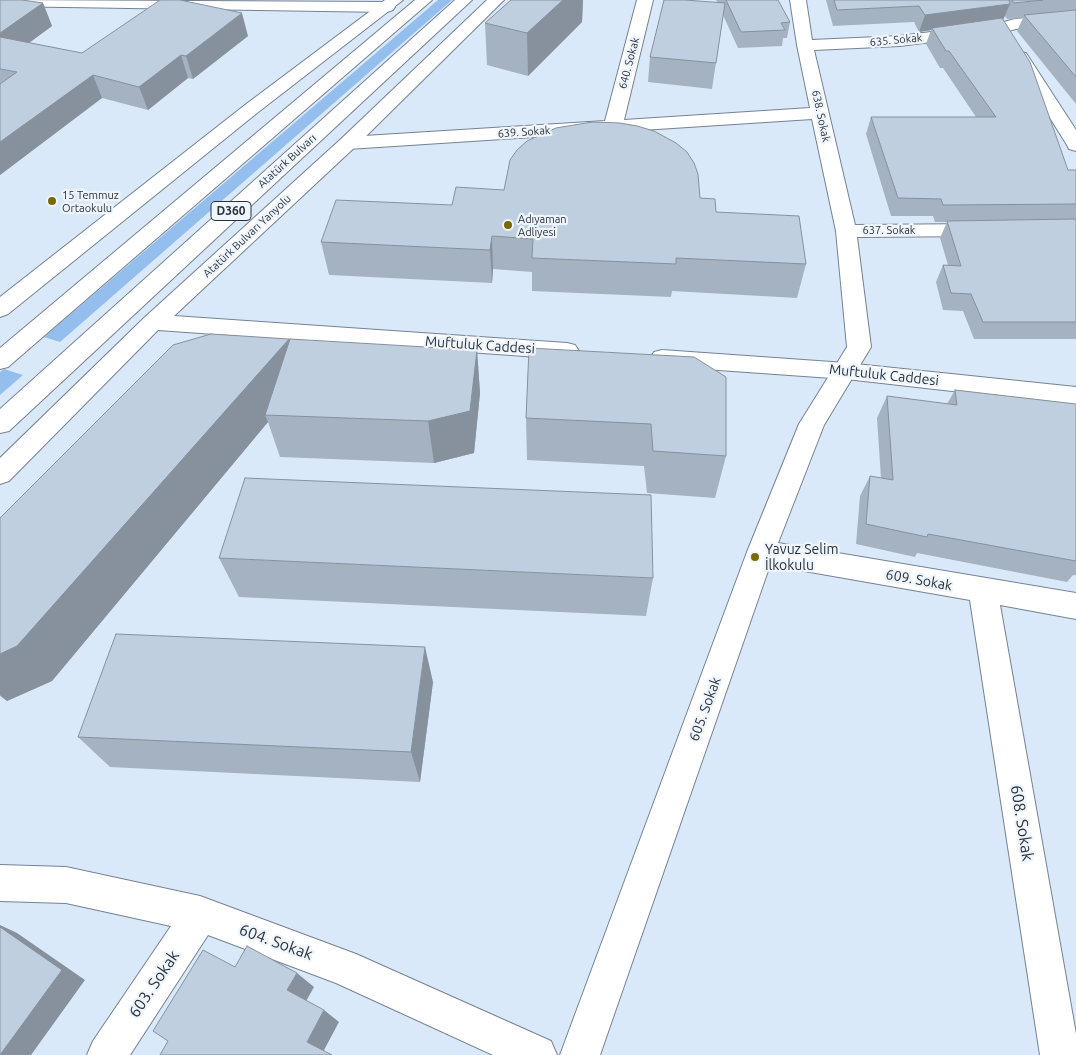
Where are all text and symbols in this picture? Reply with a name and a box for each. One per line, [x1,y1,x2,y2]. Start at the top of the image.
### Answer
street label: 635. Sokak [869,31,923,49]
street label: 640. Sokak [616,36,642,90]
street label: 638. Sokak [809,89,833,143]
street label: 639. Sokak [497,124,551,140]
street label: Atatürk Bulvarı [255,131,319,191]
place label: 15 Temmuz Ortaokulu [62,188,119,214]
street label: Atatürk Bulvarı Yanyolu [200,192,294,280]
marker: 15 Temmuz Ortaokulu [46,195,58,207]
road number: D360 [211,202,251,220]
place label: Adıyaman Adliyesi [518,212,567,238]
marker: Adıyaman Adliyesi [502,219,514,231]
street label: 637. Sokak [863,223,915,237]
street label: Muftuluk Caddesi [424,333,536,357]
street label: Muftuluk Caddesi [828,361,940,389]
place label: Yavuz Selim İlkokulu [765,541,838,574]
marker: Yavuz Selim İlkokulu [749,551,761,563]
street label: 609. Sokak [884,566,954,594]
street label: 605. Sokak [686,675,724,743]
street label: 608. Sokak [1007,784,1037,862]
street label: 604. Sokak [237,920,315,964]
street label: 603. Sokak [125,947,183,1021]

